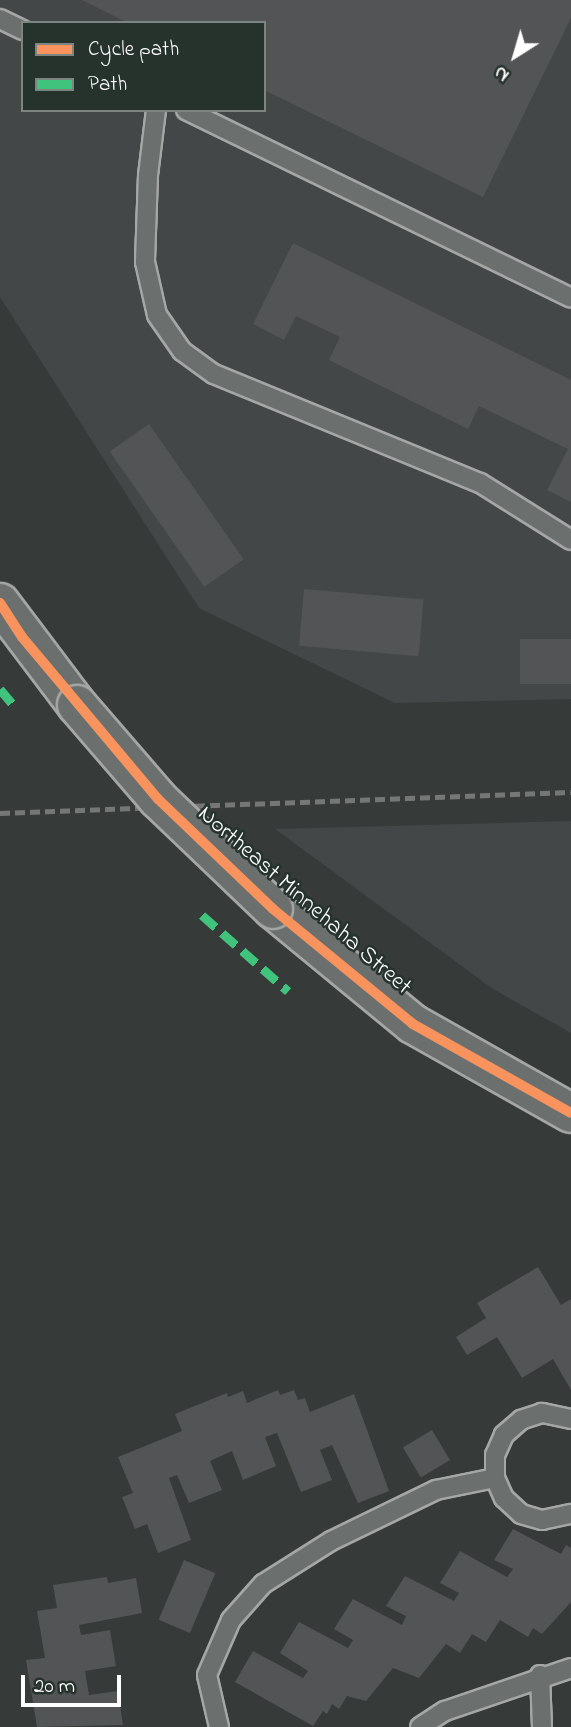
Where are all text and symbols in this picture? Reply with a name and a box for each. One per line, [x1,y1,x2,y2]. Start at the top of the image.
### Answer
legend [21,21,266,112]
north arrow [480,21,550,91]
text: Cycle path [88,35,179,65]
text: N [489,59,515,88]
text: Path [88,70,127,100]
street label: Northeast Minnehaha Street [191,800,417,1002]
scale bar [24,1660,124,1704]
text: 20 m [34,1672,75,1702]

